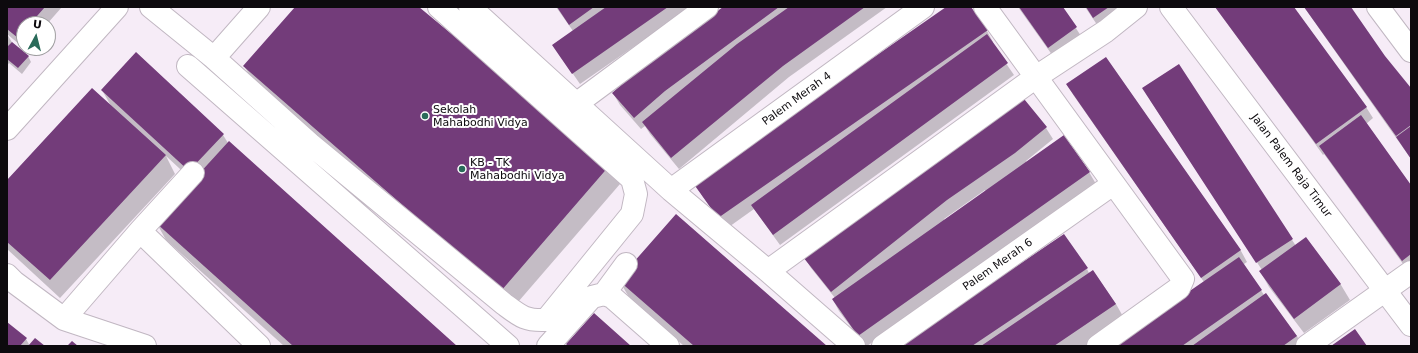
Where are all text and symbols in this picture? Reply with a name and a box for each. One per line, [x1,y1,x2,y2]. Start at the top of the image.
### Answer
north arrow [16,16,56,56]
text: U [32,18,43,32]
street label: Palem Merah 4 [760,70,834,128]
place label: Sekolah Mahabodhi Vidya [433,103,528,129]
marker: Sekolah Mahabodhi Vidya [420,111,430,121]
street label: Jalan Palem Raja Timur [1248,112,1334,220]
place label: KB - TK Mahabodhi Vidya [470,156,565,182]
marker: KB - TK Mahabodhi Vidya [457,164,467,174]
street label: Palem Merah 6 [961,236,1035,294]

